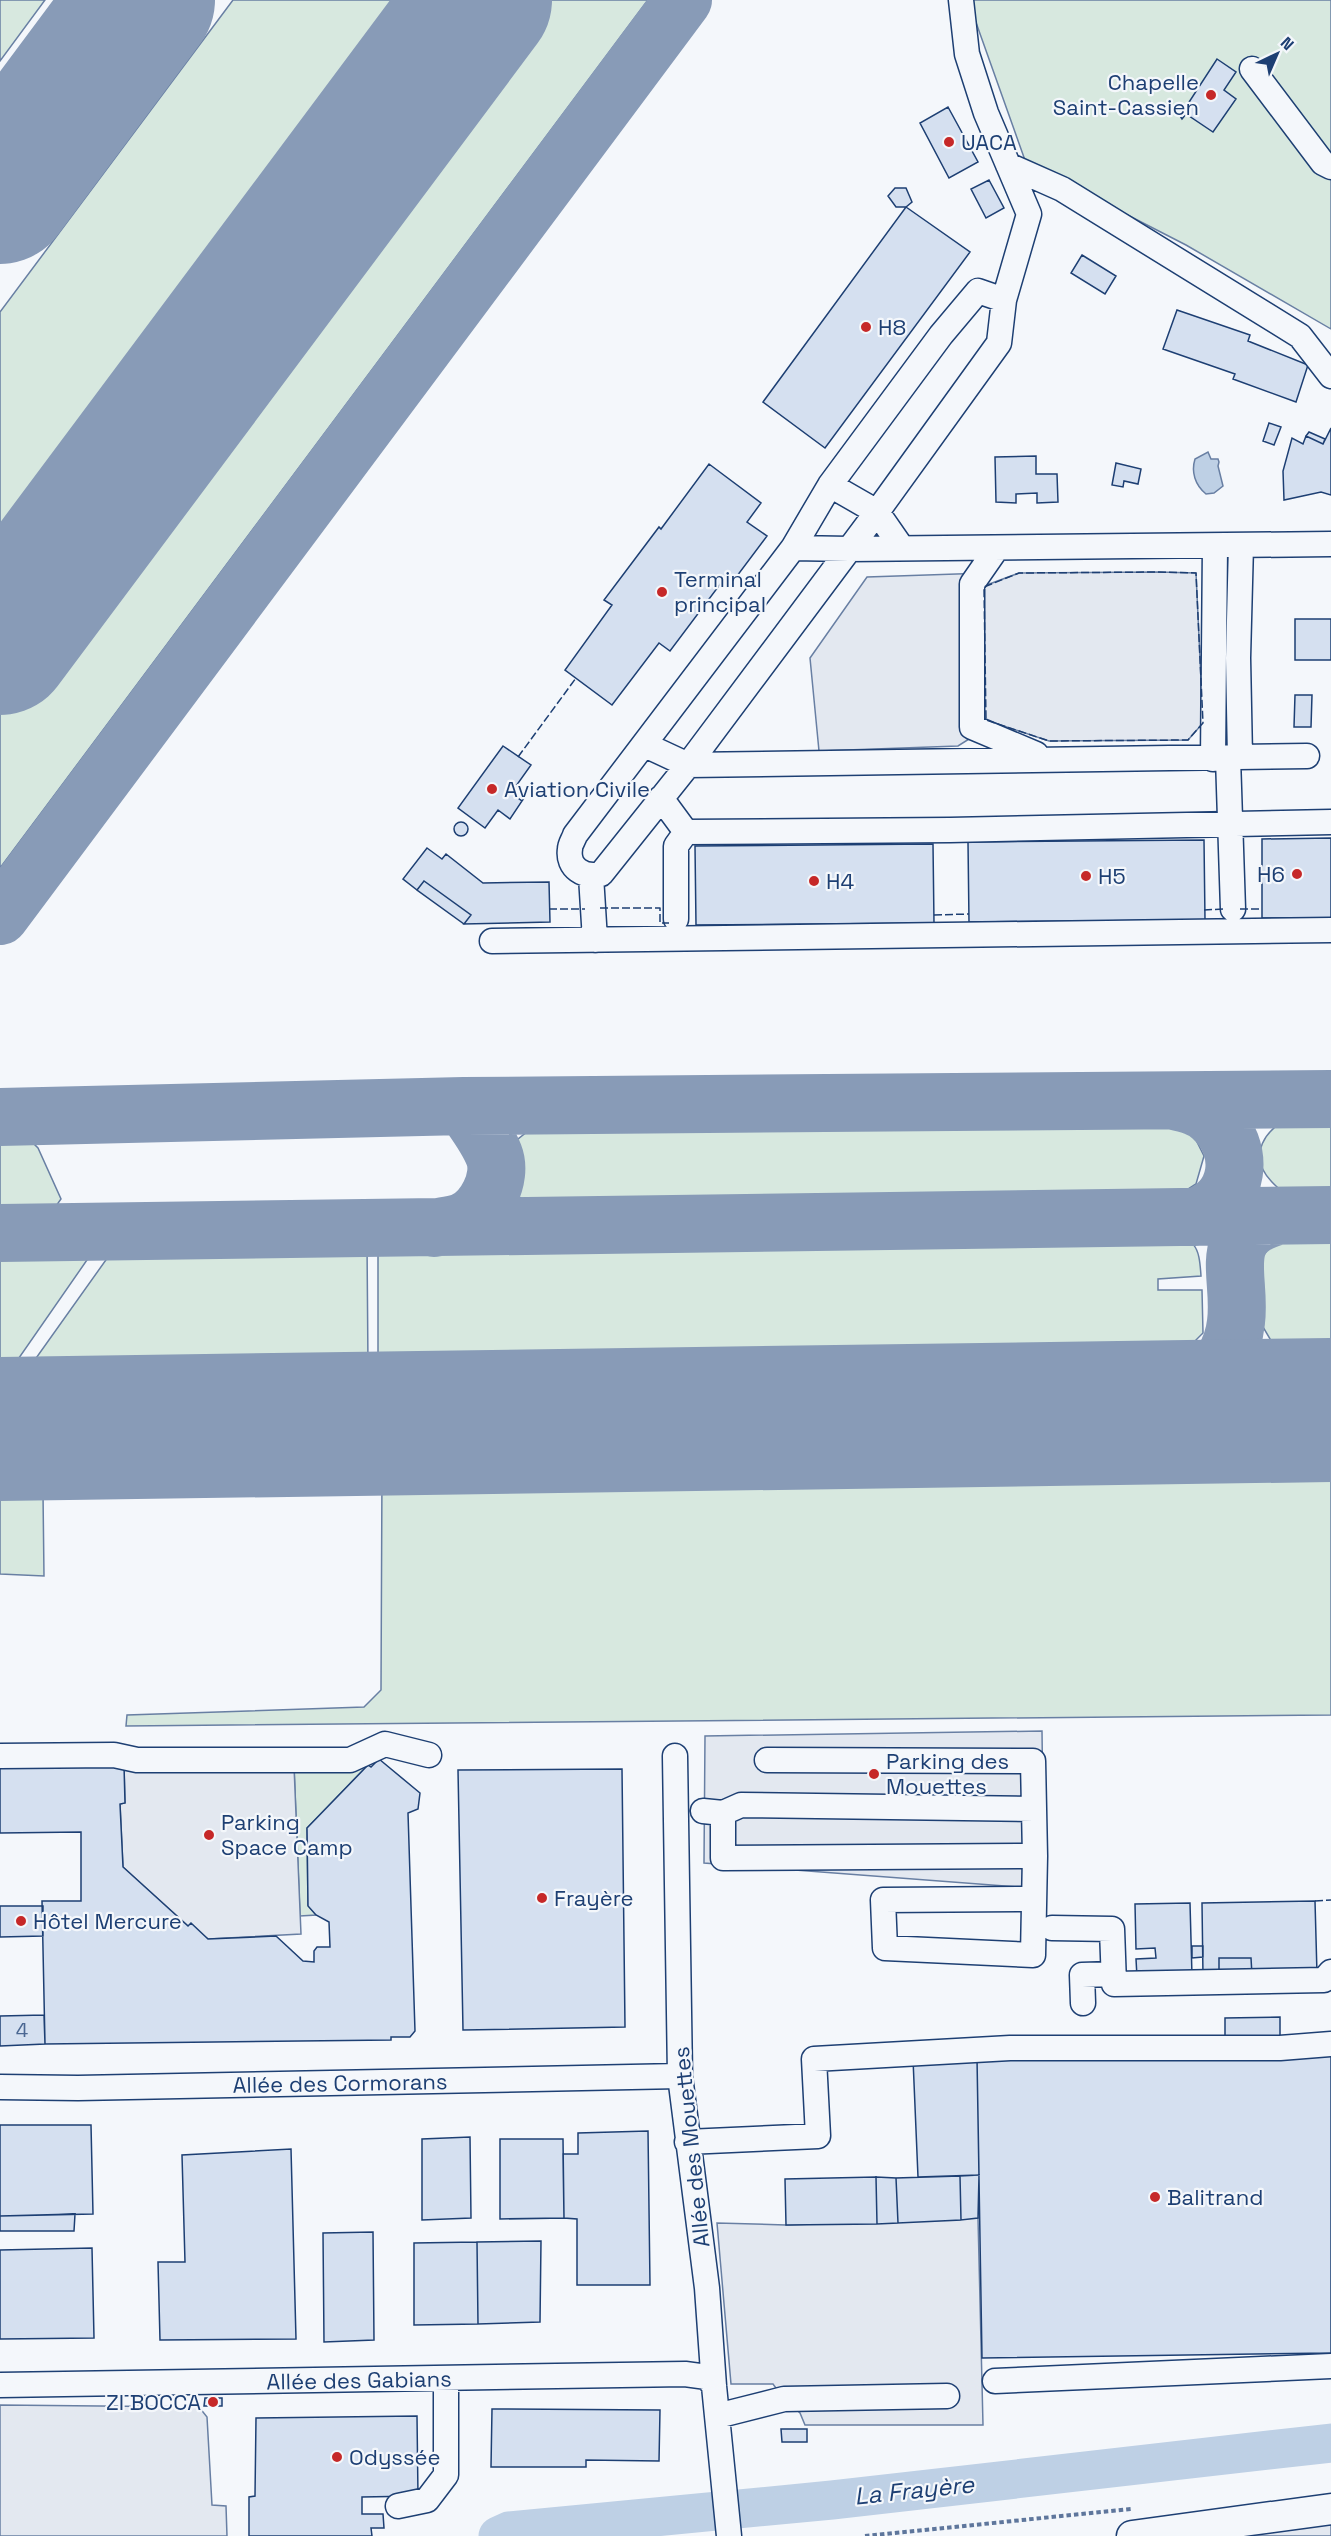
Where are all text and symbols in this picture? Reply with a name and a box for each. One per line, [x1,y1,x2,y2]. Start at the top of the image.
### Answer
north arrow [1247,24,1307,84]
text: N [1276,32,1298,55]
place label: Chapelle Saint-Cassien [1053,68,1199,121]
marker: Chapelle Saint-Cassien [1204,88,1218,102]
place label: UACA [961,128,1017,156]
marker: UACA [942,135,956,149]
place label: H8 [878,313,906,341]
marker: H8 [859,320,873,334]
place label: Terminal principal [674,565,766,618]
marker: Terminal principal [655,585,669,599]
place label: Aviation Civile [504,775,650,803]
marker: Aviation Civile [485,782,499,796]
place label: H6 [1257,860,1285,888]
place label: H5 [1098,862,1126,890]
place label: H4 [826,867,854,895]
marker: H6 [1290,867,1304,881]
marker: H5 [1079,869,1093,883]
marker: H4 [807,874,821,888]
place label: Parking des Mouettes [886,1747,1009,1800]
marker: Parking des Mouettes [867,1767,881,1781]
place label: Parking Space Camp [221,1808,353,1861]
marker: Parking Space Camp [202,1828,216,1842]
place label: Frayère [554,1884,634,1912]
marker: Frayère [535,1891,549,1905]
place label: Hôtel Mercure [33,1907,182,1935]
marker: Hôtel Mercure [14,1914,28,1928]
house number: 4 [16,2017,28,2043]
street label: Allée des Mouettes [667,2045,715,2249]
street label: Allée des Cormorans [232,2067,448,2099]
place label: Balitrand [1167,2183,1263,2211]
marker: Balitrand [1148,2190,1162,2204]
street label: Allée des Gabians [266,2364,452,2396]
place label: ZI BOCCA [106,2388,201,2416]
marker: ZI BOCCA [206,2395,220,2409]
place label: Odyssée [349,2443,441,2471]
marker: Odyssée [330,2450,344,2464]
water label: La Frayère [853,2468,976,2512]

